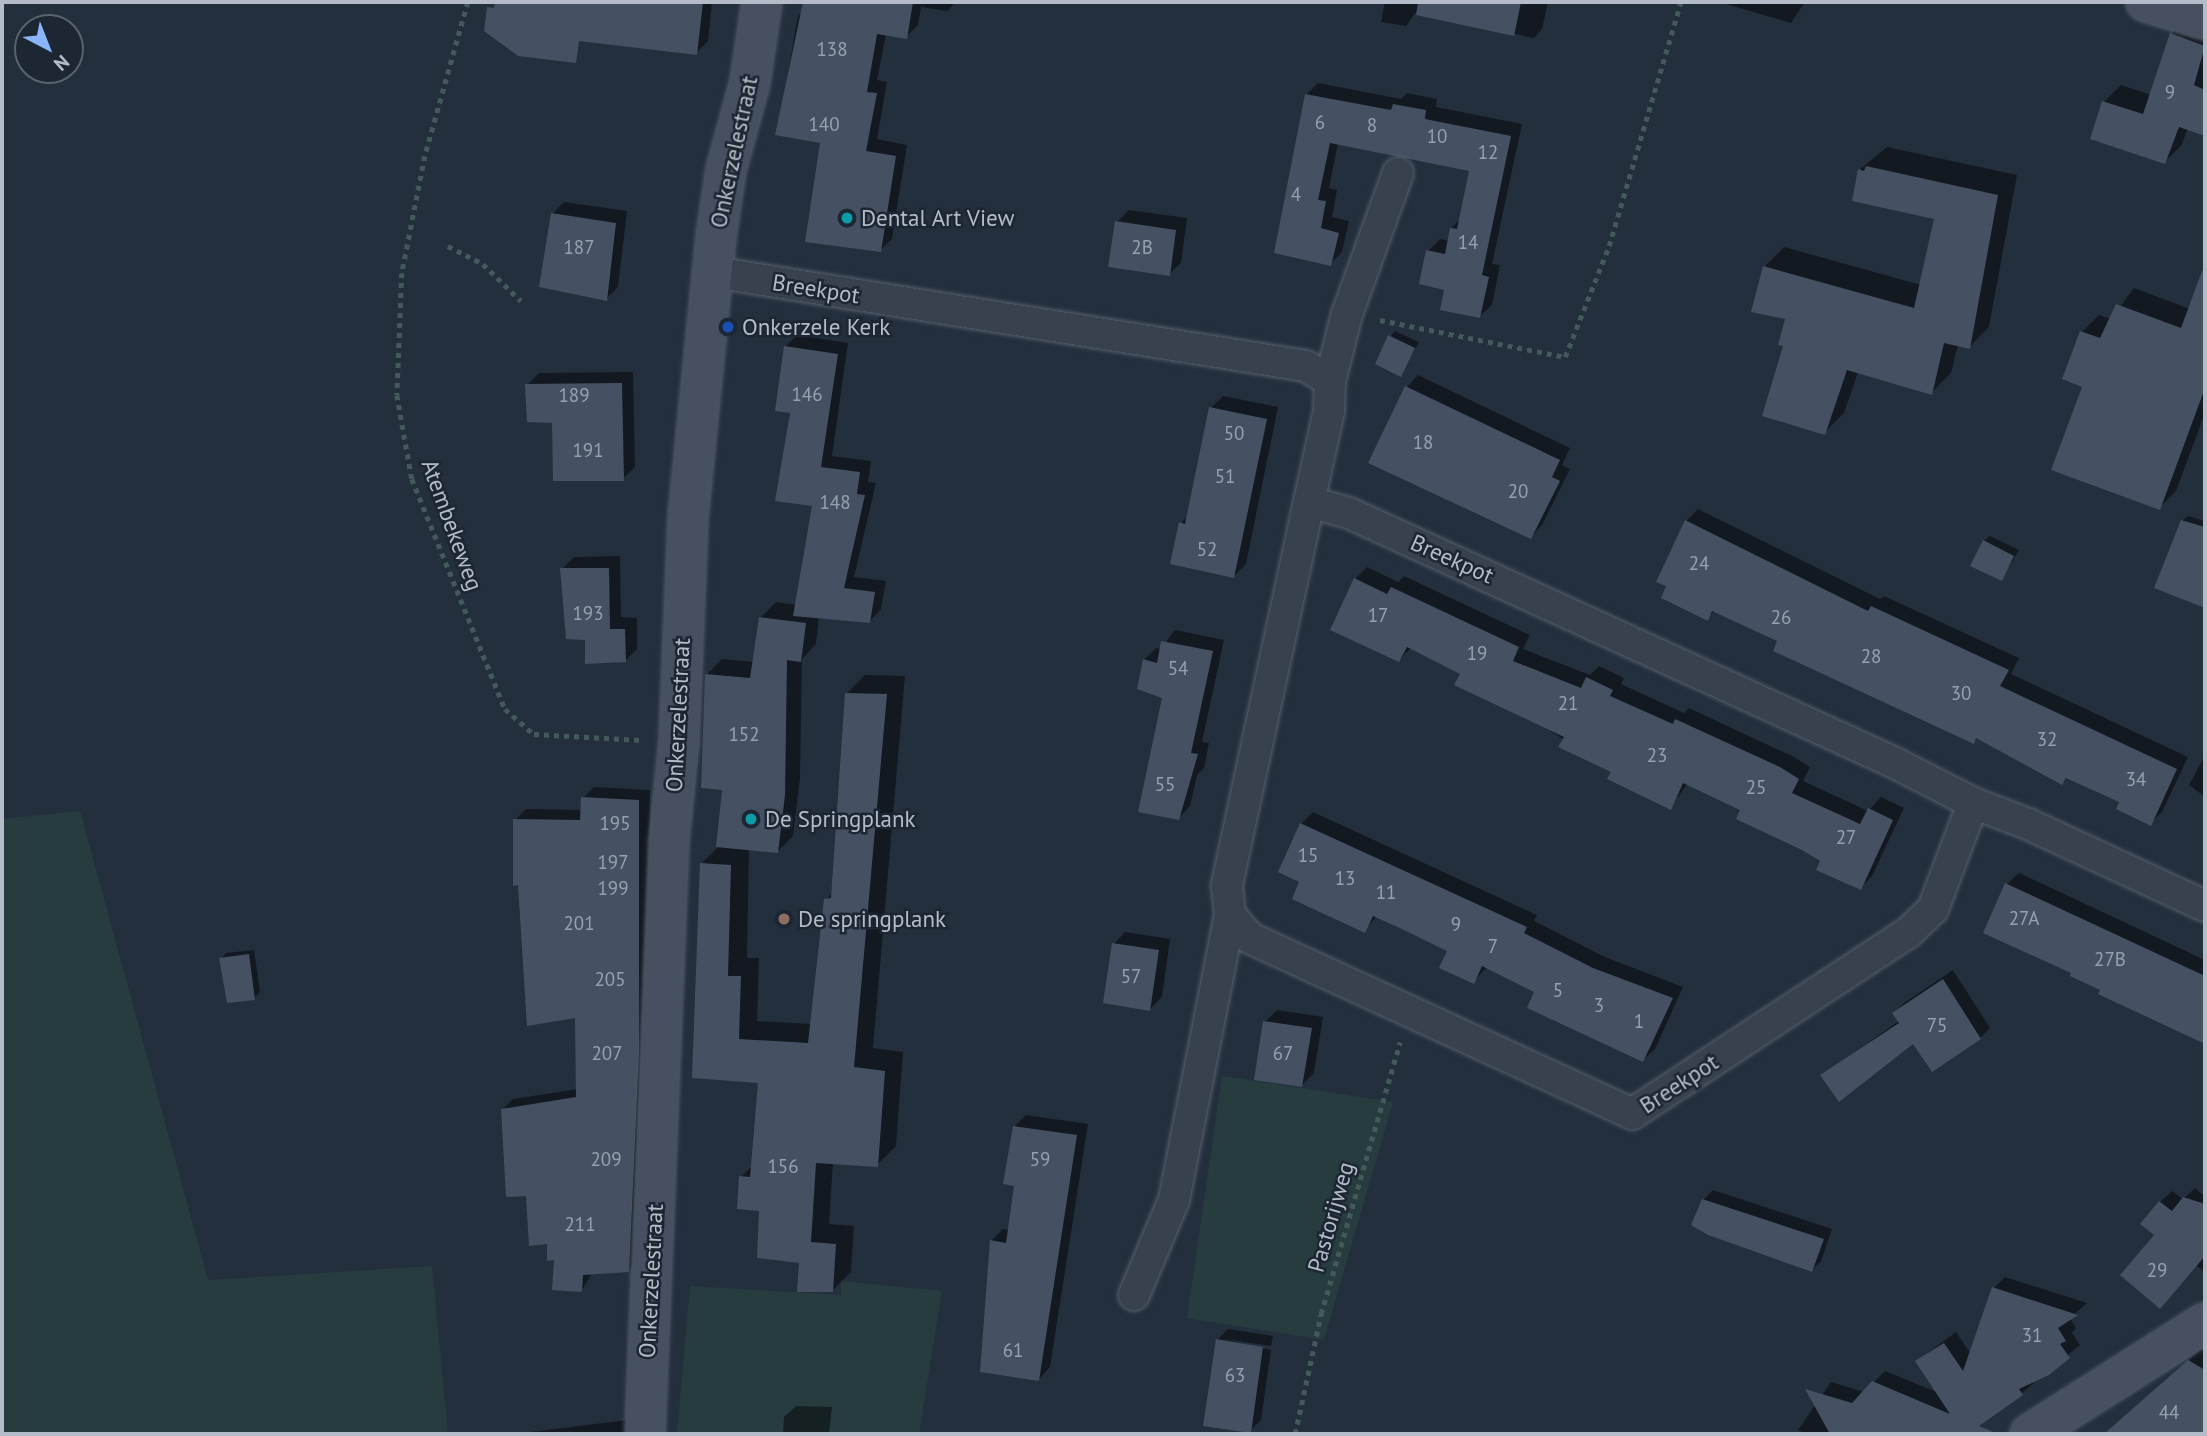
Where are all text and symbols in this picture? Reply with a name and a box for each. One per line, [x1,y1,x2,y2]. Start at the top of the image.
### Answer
north arrow [14,14,84,84]
house number: 138 [816,39,848,61]
text: N [49,50,74,76]
street label: Onkerzelestraat [704,74,764,230]
house number: 9 [2165,82,2175,104]
house number: 6 [1315,112,1325,134]
house number: 140 [808,114,840,136]
house number: 8 [1367,115,1377,137]
house number: 10 [1427,126,1447,148]
house number: 12 [1478,142,1498,164]
house number: 4 [1291,184,1301,206]
place label: Dental Art View [861,204,1016,232]
marker: Dental Art View [839,210,855,226]
house number: 14 [1458,232,1478,254]
house number: 187 [563,237,595,259]
house number: 2B [1131,237,1153,259]
street label: Breekpot [770,268,862,310]
place label: Onkerzele Kerk [742,313,890,341]
marker: Onkerzele Kerk [720,319,736,335]
house number: 146 [791,384,823,406]
house number: 189 [558,385,590,407]
house number: 50 [1224,423,1244,445]
house number: 18 [1413,432,1433,454]
house number: 191 [572,440,604,462]
street label: Atembekeweg [415,456,489,594]
house number: 51 [1215,466,1235,488]
house number: 20 [1508,481,1528,503]
house number: 148 [819,492,851,514]
street label: Breekpot [1406,529,1498,589]
house number: 52 [1197,539,1217,561]
house number: 24 [1689,553,1709,575]
house number: 193 [572,603,604,625]
house number: 17 [1368,605,1388,627]
house number: 26 [1771,607,1791,629]
street label: Onkerzelestraat [660,637,696,793]
house number: 19 [1467,643,1487,665]
house number: 28 [1861,646,1881,668]
house number: 54 [1168,658,1188,680]
house number: 30 [1951,683,1971,705]
house number: 21 [1558,693,1578,715]
house number: 152 [728,724,760,746]
house number: 32 [2037,729,2057,751]
house number: 23 [1647,745,1667,767]
house number: 34 [2126,769,2146,791]
house number: 55 [1155,774,1175,796]
house number: 25 [1746,777,1766,799]
place label: De Springplank [765,805,916,833]
marker: De Springplank [743,811,759,827]
house number: 195 [599,813,631,835]
house number: 27 [1836,827,1856,849]
house number: 15 [1298,845,1318,867]
house number: 197 [597,852,629,874]
house number: 13 [1335,868,1355,890]
house number: 199 [597,878,629,900]
house number: 11 [1376,882,1396,904]
place label: De springplank [798,905,946,933]
house number: 27A [2009,908,2039,930]
marker: De springplank [776,911,792,927]
house number: 201 [563,913,595,935]
house number: 9 [1451,914,1461,936]
house number: 7 [1488,936,1498,958]
house number: 27B [2094,949,2126,971]
house number: 57 [1121,966,1141,988]
house number: 205 [594,969,626,991]
house number: 5 [1553,980,1563,1002]
house number: 3 [1594,995,1604,1017]
house number: 1 [1634,1011,1644,1033]
house number: 75 [1927,1015,1947,1037]
house number: 207 [591,1043,623,1065]
house number: 67 [1273,1043,1293,1065]
street label: Breekpot [1635,1048,1723,1120]
house number: 209 [590,1149,622,1171]
house number: 59 [1030,1149,1050,1171]
house number: 156 [767,1156,799,1178]
street label: Pastorijweg [1302,1159,1360,1275]
street label: Onkerzelestraat [633,1203,669,1359]
house number: 211 [564,1214,596,1236]
house number: 29 [2147,1260,2167,1282]
house number: 31 [2022,1325,2042,1347]
house number: 61 [1003,1340,1023,1362]
house number: 63 [1225,1365,1245,1387]
house number: 44 [2159,1402,2179,1424]

